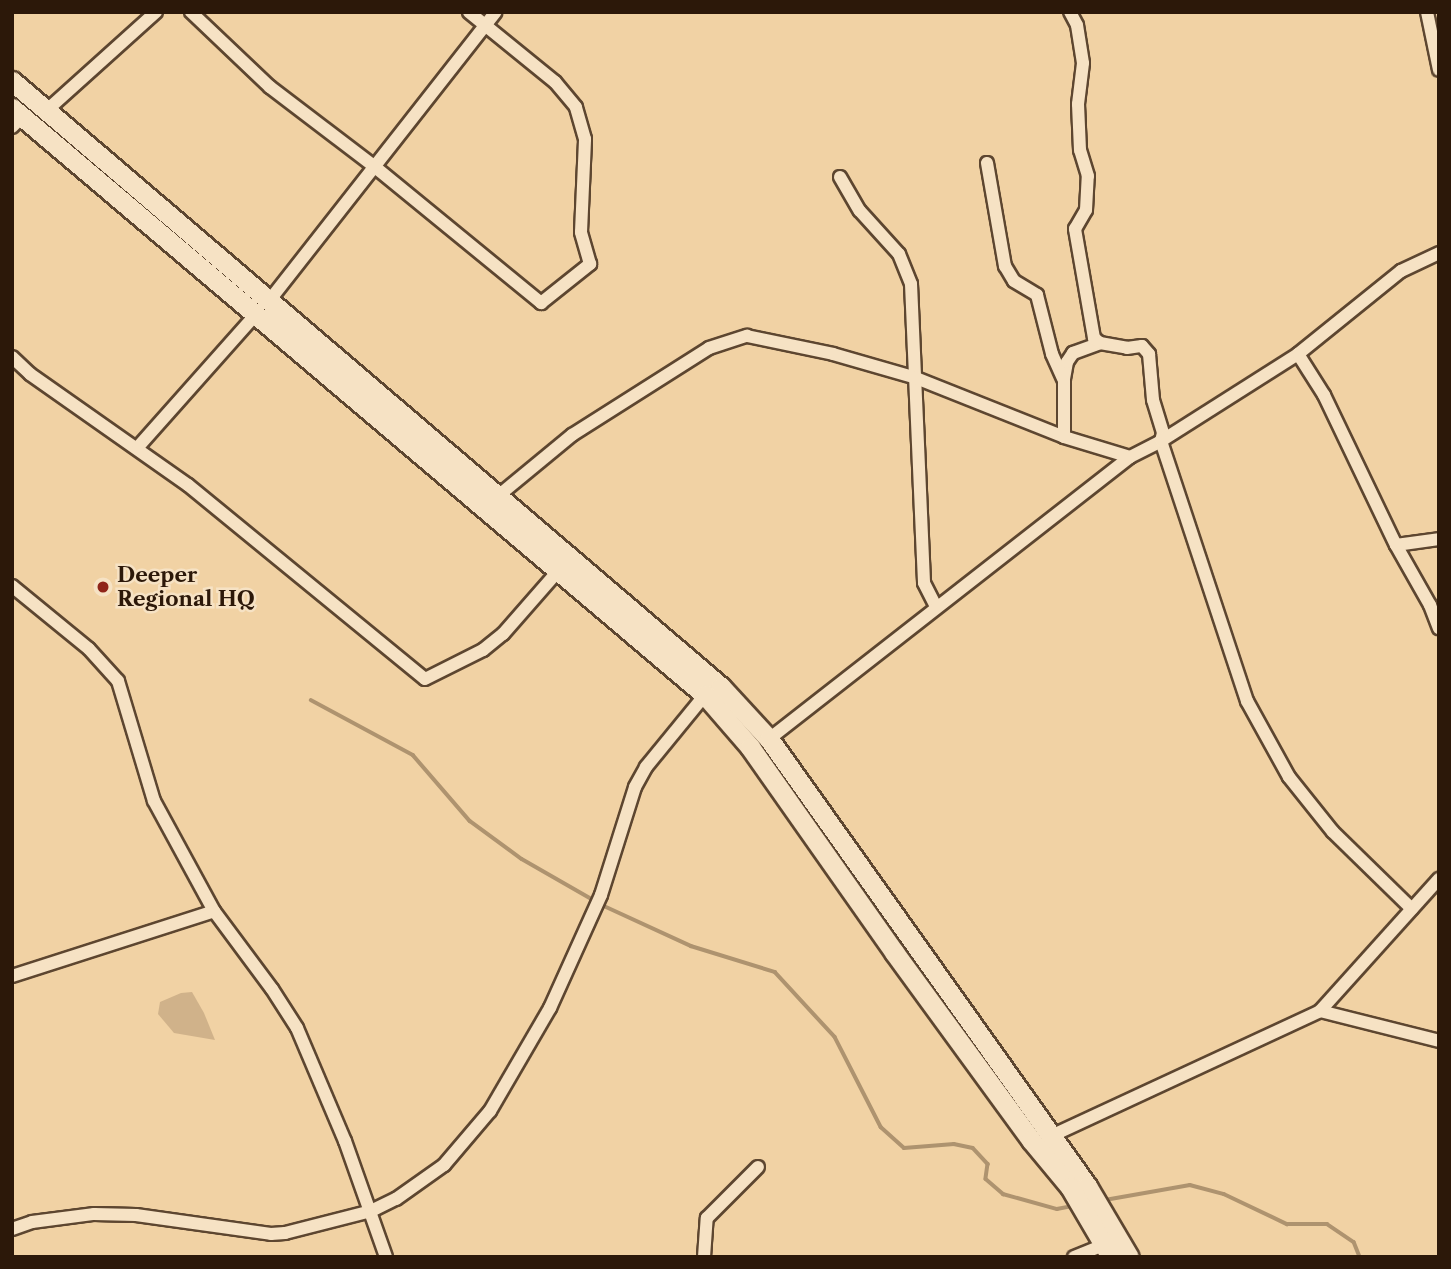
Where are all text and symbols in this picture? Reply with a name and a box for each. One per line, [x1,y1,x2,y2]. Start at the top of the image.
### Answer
place label: Deeper Regional HQ [117,562,255,612]
marker: Deeper Regional HQ [95,579,111,595]

